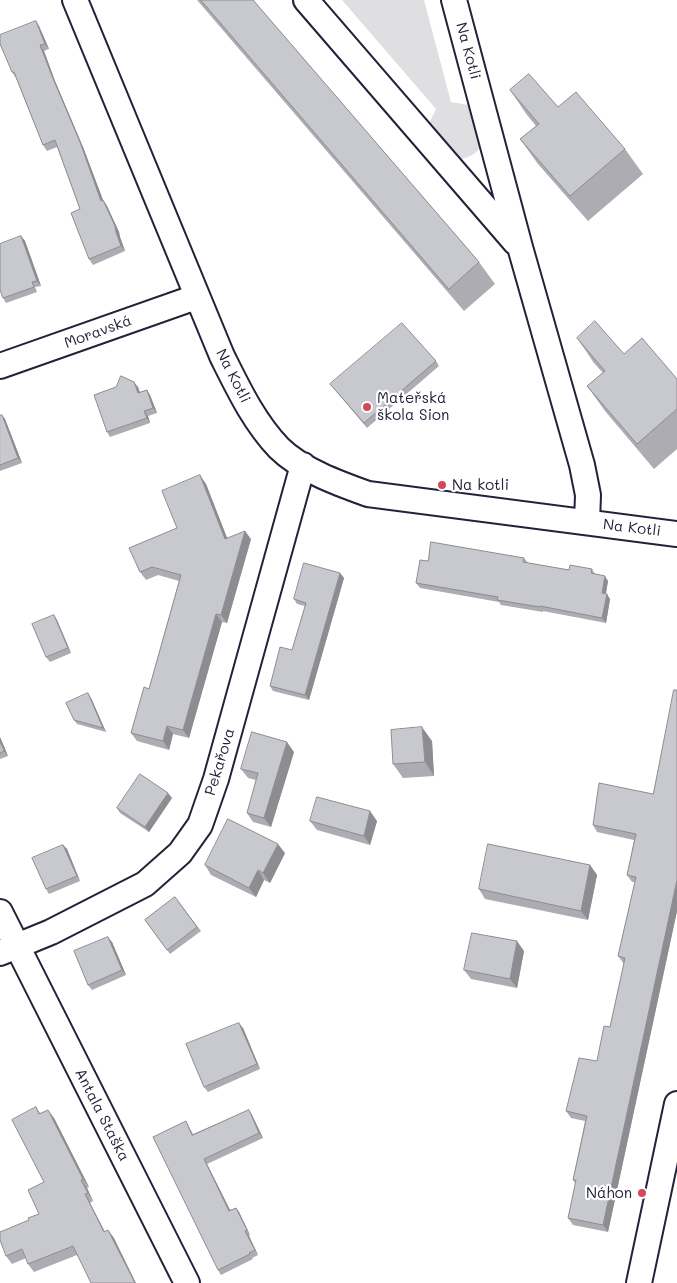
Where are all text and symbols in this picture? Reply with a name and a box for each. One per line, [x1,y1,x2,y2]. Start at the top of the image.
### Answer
street label: Na Kotli [452,21,484,81]
street label: Moravská [62,312,134,352]
street label: Na Kotli [212,346,254,406]
place label: Mateřská škola Sion [377,389,449,424]
marker: Mateřská škola Sion [361,401,373,413]
place label: Na kotli [452,476,509,494]
marker: Na kotli [436,479,448,491]
street label: Na Kotli [602,516,662,540]
street label: Pekařova [201,726,239,798]
street label: Antala Staška [71,1066,133,1164]
place label: Náhon [586,1184,632,1202]
marker: Náhon [636,1187,648,1199]

